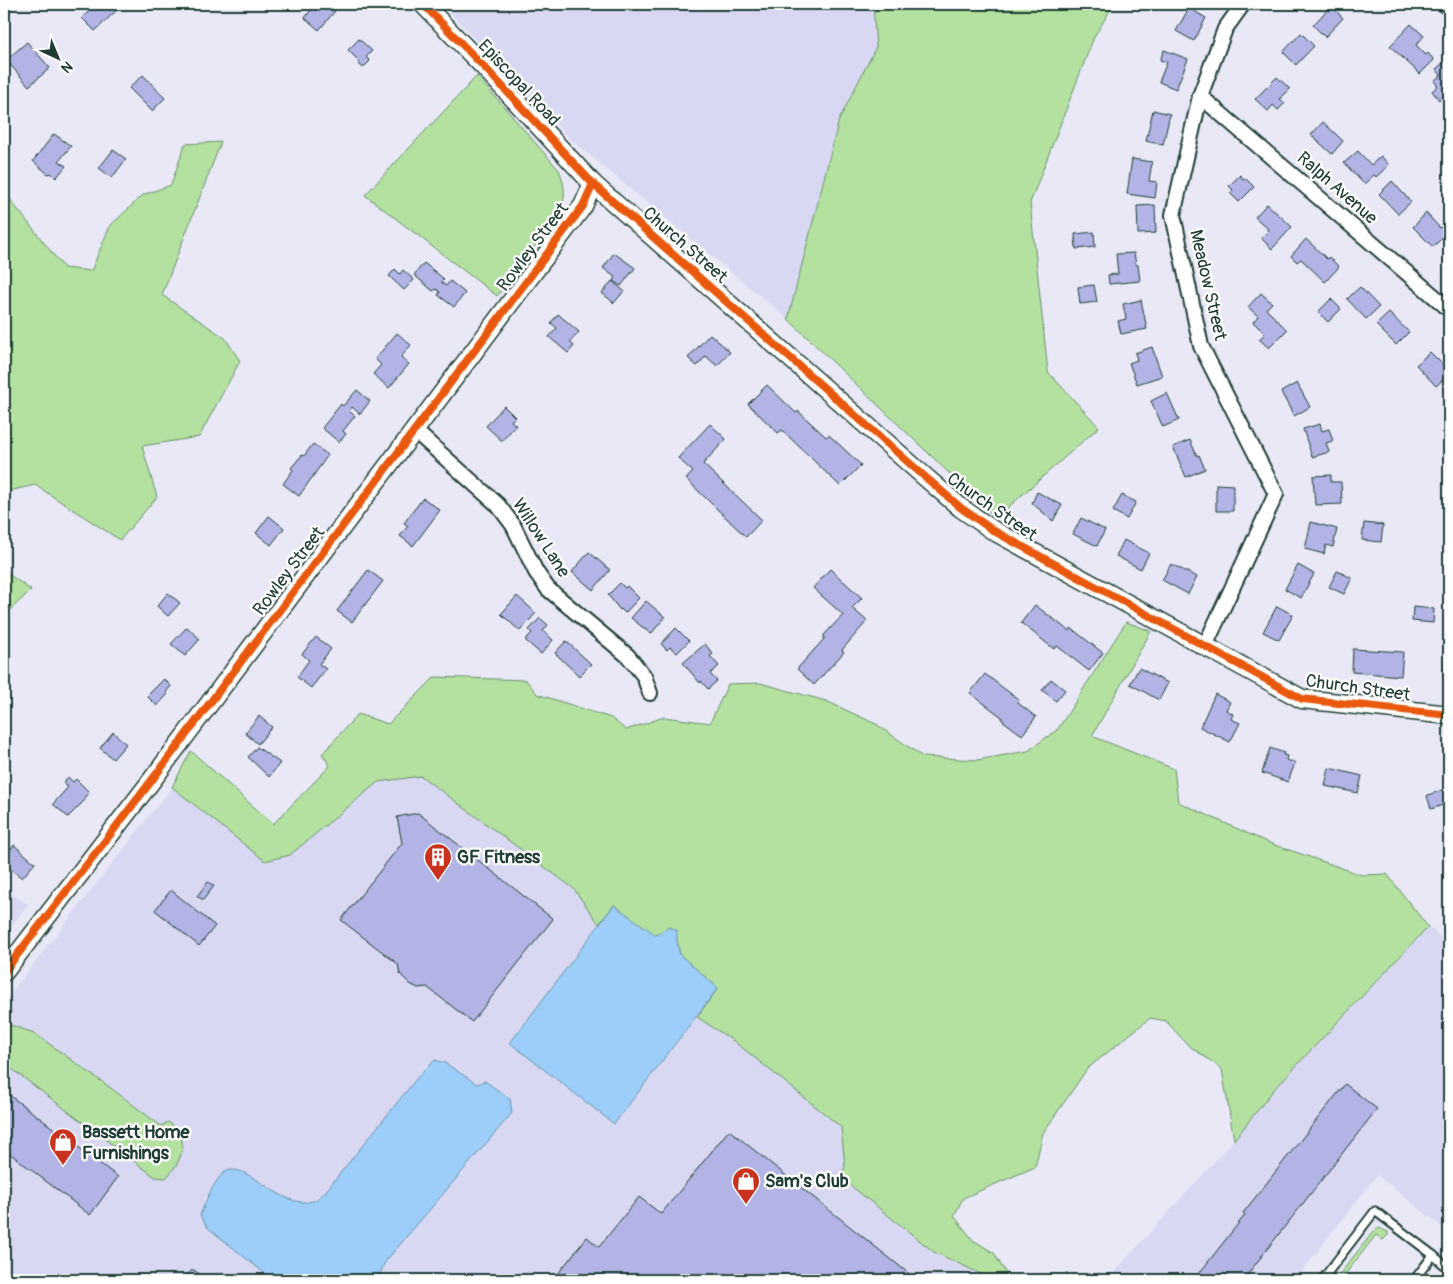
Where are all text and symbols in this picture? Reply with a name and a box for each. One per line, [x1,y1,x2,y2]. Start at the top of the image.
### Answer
north arrow [32,32,82,82]
street label: Episcopal Road [473,35,565,131]
text: N [57,58,76,76]
street label: Ralph Avenue [1292,147,1382,229]
street label: Rowley Street [492,197,574,296]
street label: Church Street [638,202,733,289]
street label: Meadow Street [1184,227,1232,343]
street label: Church Street [942,467,1042,547]
street label: Willow Lane [507,494,575,582]
street label: Rowley Street [248,521,330,620]
street label: Church Street [1304,669,1412,707]
building icon: GF Fitness [423,842,453,881]
place label: GF Fitness [457,846,541,869]
place label: Bassett Home Furnishings [82,1121,190,1165]
shop icon: Bassett Home Furnishings [48,1127,78,1166]
shop icon: Sam's Club [731,1166,761,1205]
place label: Sam's Club [765,1170,849,1193]

